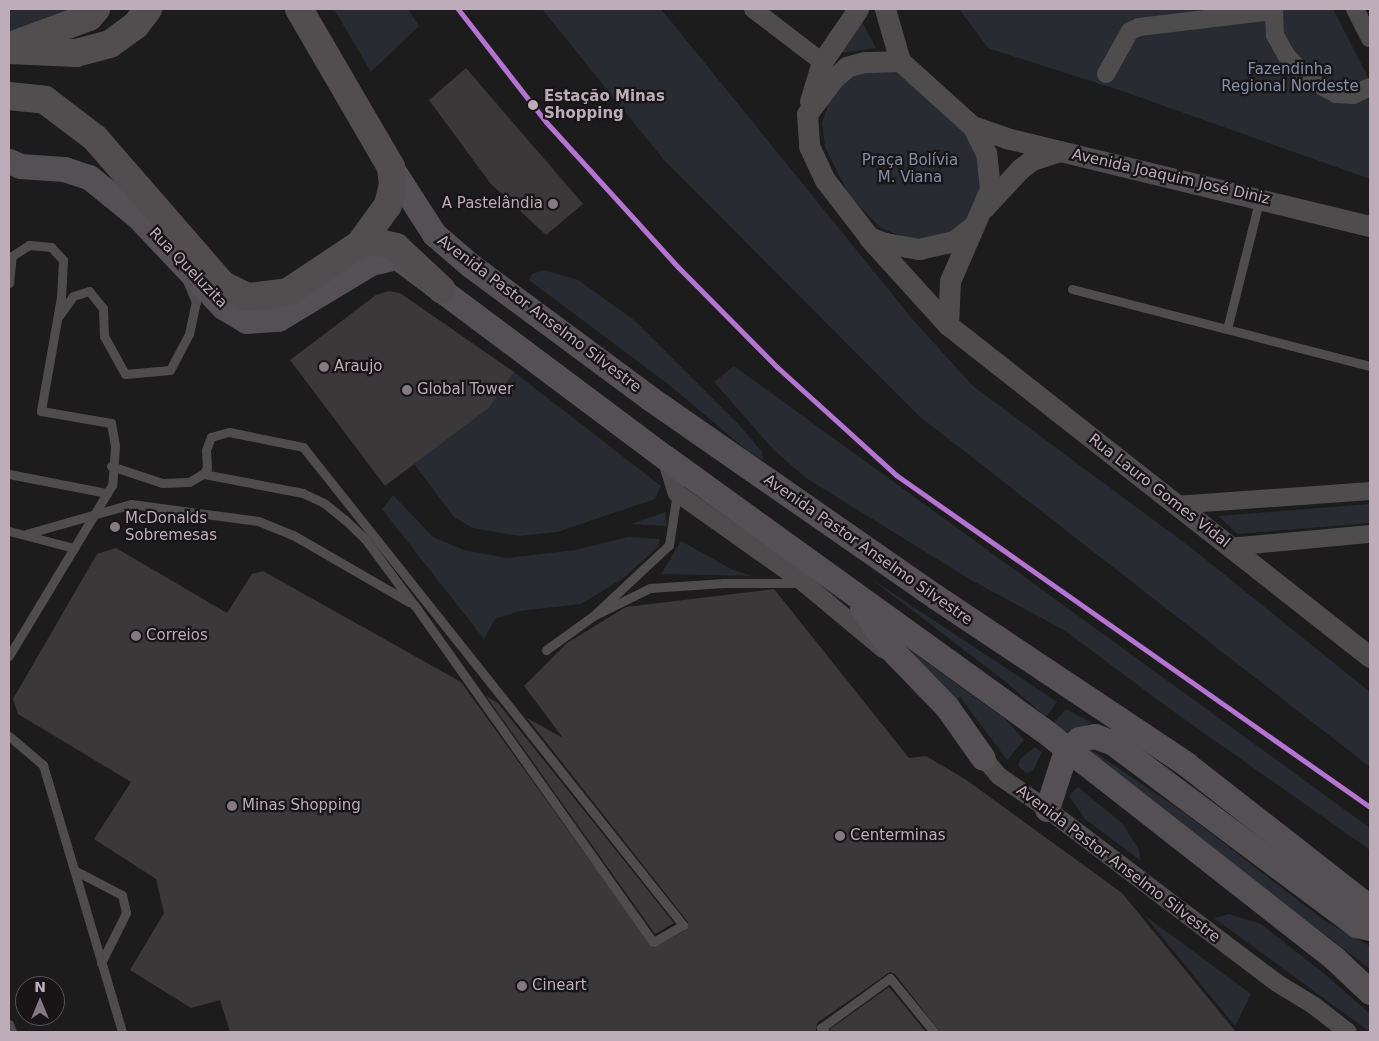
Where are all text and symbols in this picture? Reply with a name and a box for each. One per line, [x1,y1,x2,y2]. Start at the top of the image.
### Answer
park label: Fazendinha Regional Nordeste [1221,60,1359,95]
place label: Estação Minas Shopping [544,87,665,122]
marker: Estação Minas Shopping [526,98,540,112]
street label: Avenida Joaquim José Diniz [1070,145,1272,209]
park label: Praça Bolívia M. Viana [862,151,958,186]
place label: A Pastelândia [442,195,543,213]
marker: A Pastelândia [547,198,559,210]
street label: Rua Queluzita [145,224,231,312]
street label: Avenida Pastor Anselmo Silvestre [434,232,644,396]
place label: Araujo [334,358,382,376]
marker: Araujo [318,361,330,373]
place label: Global Tower [417,381,513,399]
marker: Global Tower [401,384,413,396]
street label: Rua Lauro Gomes Vidal [1085,430,1233,552]
street label: Avenida Pastor Anselmo Silvestre [760,471,976,629]
place label: McDonalds Sobremesas [125,509,217,544]
marker: McDonalds Sobremesas [109,521,121,533]
place label: Correios [146,627,208,645]
marker: Correios [130,630,142,642]
street label: Avenida Pastor Anselmo Silvestre [1013,782,1223,946]
place label: Minas Shopping [242,797,361,815]
marker: Minas Shopping [226,800,238,812]
place label: Centerminas [850,827,946,845]
marker: Centerminas [834,830,846,842]
north arrow [15,976,65,1026]
place label: Cineart [532,977,587,995]
text: N [34,979,46,995]
marker: Cineart [516,980,528,992]

